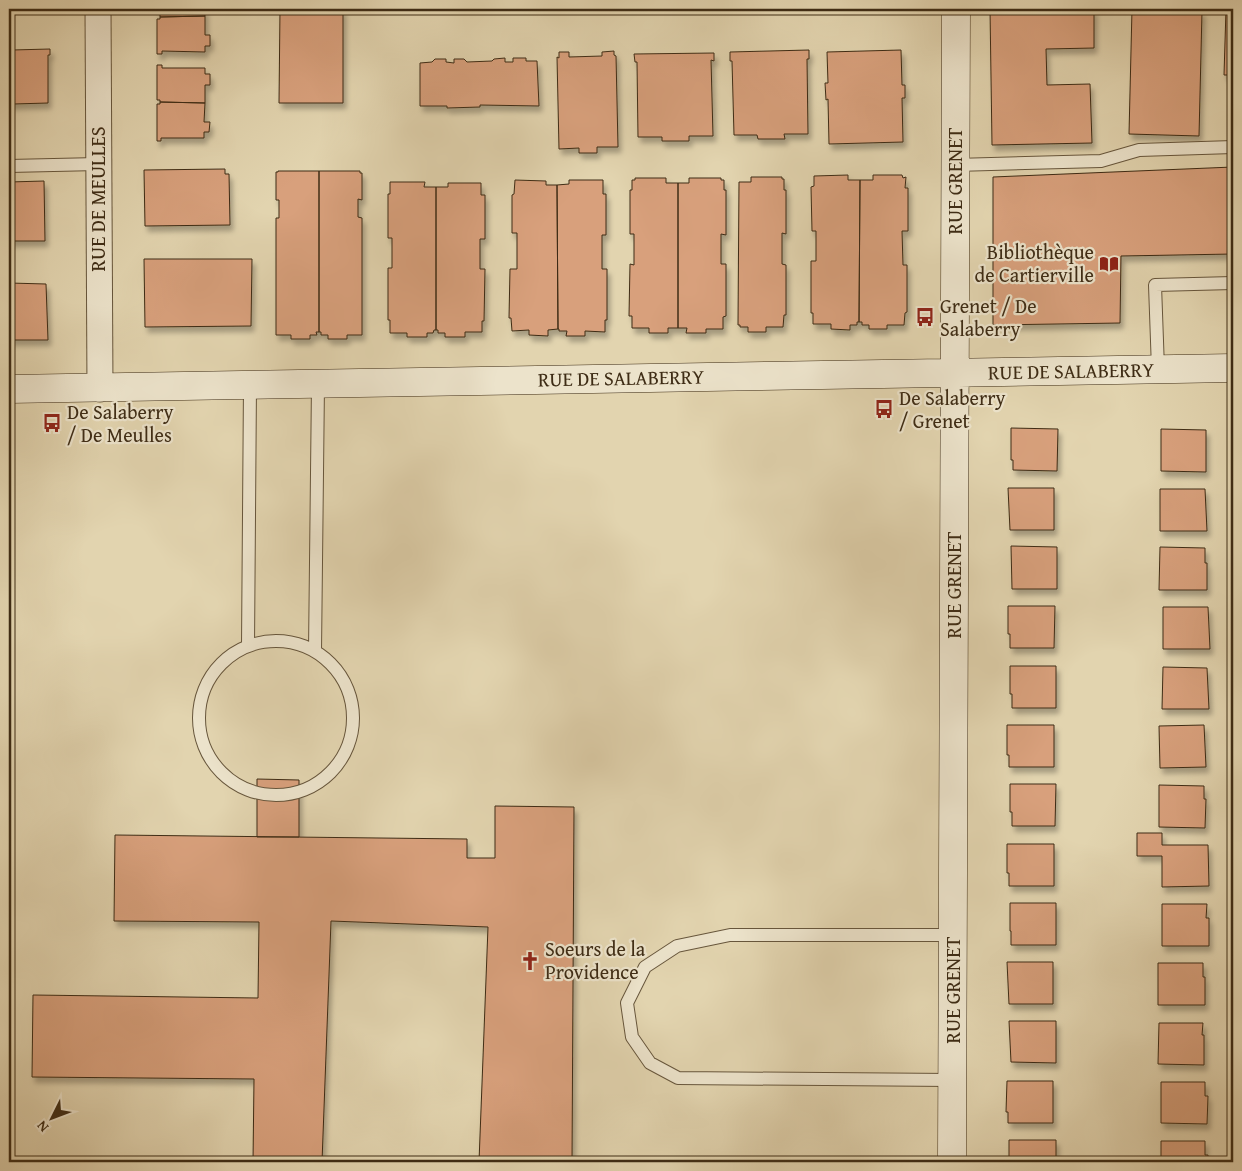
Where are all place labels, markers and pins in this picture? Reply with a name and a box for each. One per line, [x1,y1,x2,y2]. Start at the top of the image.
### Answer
place label: Bibliothèque de Cartierville [974,237,1094,289]
library icon: Bibliothèque de Cartierville [1098,253,1120,275]
place label: Grenet / De Salaberry [940,291,1037,343]
bus stop icon: Grenet / De Salaberry [914,306,936,328]
place label: De Salaberry / Grenet [899,383,1005,435]
place label: De Salaberry / De Meulles [67,397,173,449]
bus stop icon: De Salaberry / Grenet [873,398,895,420]
bus stop icon: De Salaberry / De Meulles [41,412,63,434]
place label: Soeurs de la Providence [545,934,646,986]
church icon: Soeurs de la Providence [519,950,541,972]

